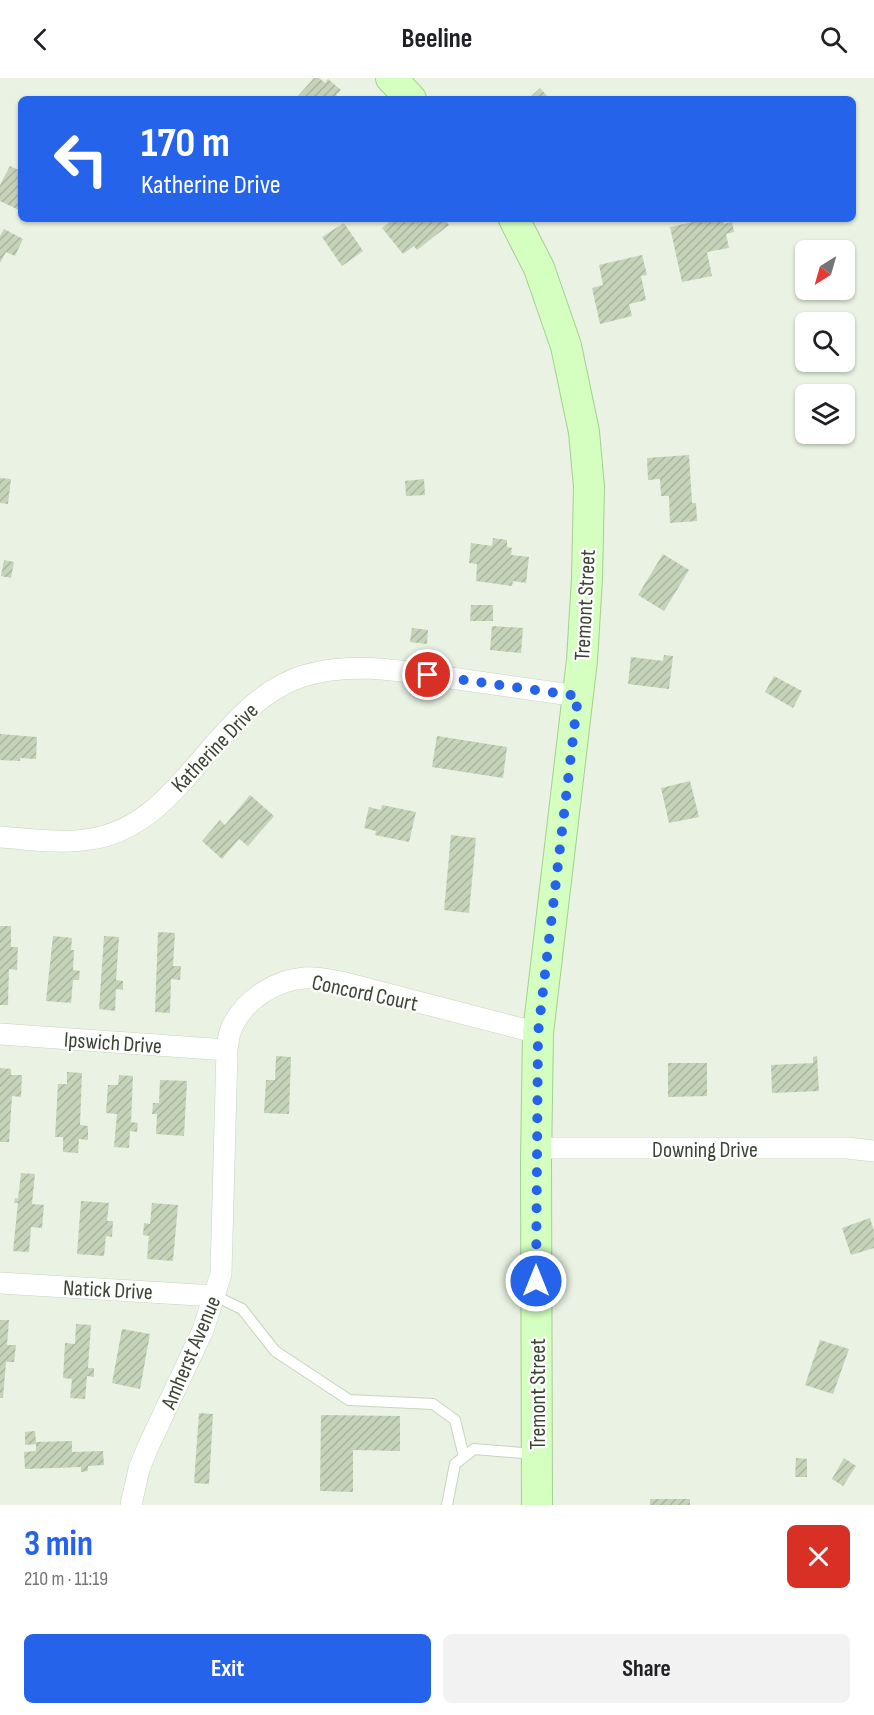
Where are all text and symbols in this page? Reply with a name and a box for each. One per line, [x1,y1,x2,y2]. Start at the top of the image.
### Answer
icon: back [24,23,57,56]
text: Beeline [402,23,472,55]
icon: search [817,23,850,56]
text: 170 m [141,118,230,169]
icon: left [42,120,120,198]
text: Katherine Drive [141,169,281,201]
north arrow [795,240,855,300]
map controls [795,240,855,444]
button: search [795,312,855,372]
button: layers [795,384,855,444]
street label: Tremont Street [569,548,602,661]
pin [402,649,453,700]
icon: arrive [411,658,444,691]
street label: Katherine Drive [166,698,264,798]
street label: Concord Court [309,969,420,1018]
street label: Ipswich Drive [63,1027,163,1060]
street label: Downing Drive [652,1137,758,1164]
position arrow [504,1249,568,1313]
street label: Natick Drive [62,1275,153,1306]
street label: Amherst Avenue [155,1292,227,1414]
street label: Tremont Street [525,1338,552,1450]
text: 3 min [24,1523,93,1566]
button: close [787,1525,850,1588]
text: 210 m · 11:19 [24,1567,108,1591]
button: Exit [24,1634,431,1703]
button: Share [443,1634,850,1703]

